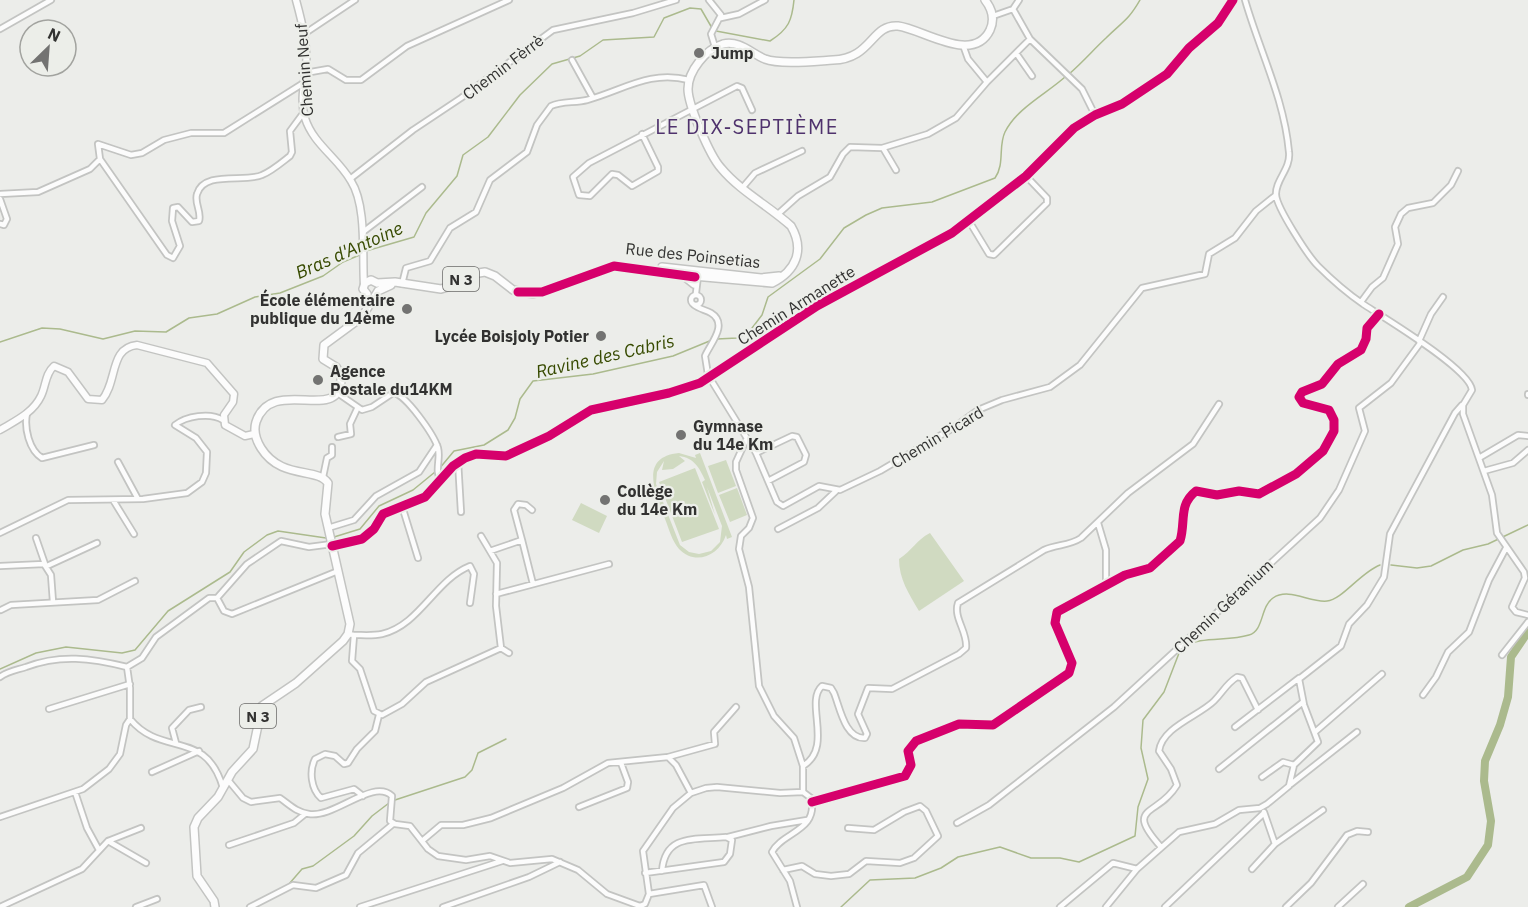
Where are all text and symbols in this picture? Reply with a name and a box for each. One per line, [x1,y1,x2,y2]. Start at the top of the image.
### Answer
north arrow [18,18,78,78]
text: N [45,23,64,46]
street label: Chemin Neuf [291,23,317,117]
street label: Chemin Fèrrè [458,30,548,104]
place label: Jump [711,43,754,63]
marker: Jump [692,46,706,60]
district label: LE DIX-SEPTIÈME [655,113,839,140]
water label: Bras d'Antoine [292,216,406,284]
street label: Rue des Poinsetias [625,238,761,272]
street label: Chemin Armanette [733,261,859,349]
road number: N 3 [443,267,479,291]
place label: École élémentaire publique du 14ème [250,289,395,328]
marker: École élémentaire publique du 14ème [400,302,414,316]
place label: Lycée Boisjoly Potier [434,326,590,346]
water label: Ravine des Cabris [533,329,677,383]
marker: Lycée Boisjoly Potier [594,329,608,343]
place label: Agence Postale du14KM [330,361,453,399]
marker: Agence Postale du14KM [311,373,325,387]
street label: Chemin Picard [887,402,987,472]
place label: Gymnase du 14e Km [693,416,773,454]
marker: Gymnase du 14e Km [674,428,688,442]
place label: Collège du 14e Km [617,481,697,519]
marker: Collège du 14e Km [598,493,612,507]
street label: Chemin Géranium [1169,555,1277,657]
road number: N 3 [240,704,276,728]

